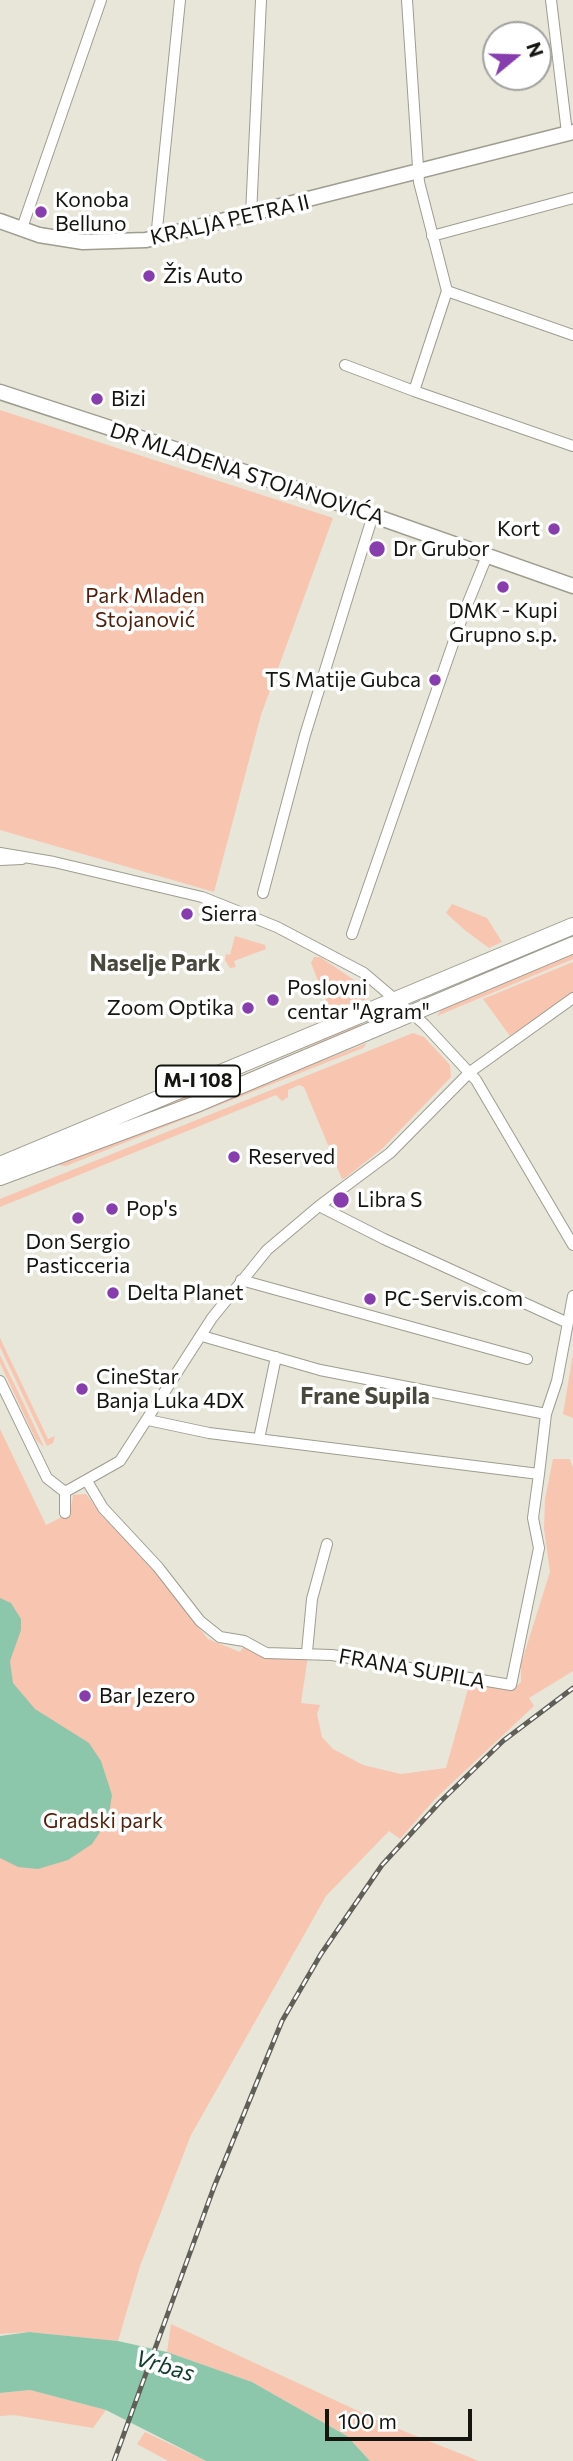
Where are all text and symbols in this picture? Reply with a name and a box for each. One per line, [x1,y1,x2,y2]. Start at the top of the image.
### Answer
north arrow [482,21,552,91]
text: N [522,39,549,60]
place label: Konoba Belluno [55,187,129,237]
street label: KRALJA PETRA II [148,189,312,251]
marker: Konoba Belluno [33,204,49,220]
place label: Žis Auto [163,263,243,289]
marker: Žis Auto [141,268,157,284]
place label: Bizi [111,386,146,412]
marker: Bizi [89,391,105,407]
street label: DR MLADENA STOJANOVIĆA [107,418,387,530]
place label: Kort [497,516,540,542]
marker: Kort [546,521,562,537]
place label: Dr Grubor [393,536,490,562]
marker: Dr Grubor [367,539,387,559]
marker: DMK - Kupi Grupno s.p. [495,579,511,595]
park label: Park Mladen Stojanović [85,583,205,633]
place label: DMK - Kupi Grupno s.p. [448,598,558,648]
place label: TS Matije Gubca [265,667,421,693]
marker: TS Matije Gubca [427,672,443,688]
place label: Sierra [201,901,257,927]
marker: Sierra [179,906,195,922]
district label: Naselje Park [89,949,221,977]
place label: Poslovni centar "Agram" [287,975,430,1025]
marker: Poslovni centar "Agram" [265,992,281,1008]
place label: Zoom Optika [107,995,234,1021]
marker: Zoom Optika [240,1000,256,1016]
road number: M-I 108 [156,1065,240,1096]
place label: Reserved [248,1144,335,1170]
marker: Reserved [226,1149,242,1165]
place label: Libra S [357,1187,422,1213]
marker: Libra S [331,1190,351,1210]
place label: Pop's [126,1196,178,1222]
marker: Pop's [104,1201,120,1217]
marker: Don Sergio Pasticceria [70,1210,86,1226]
place label: Don Sergio Pasticceria [25,1229,131,1279]
place label: Delta Planet [127,1280,244,1306]
marker: Delta Planet [105,1285,121,1301]
place label: PC-Servis.com [384,1286,523,1312]
marker: PC-Servis.com [362,1291,378,1307]
place label: CineStar Banja Luka 4DX [96,1364,245,1414]
marker: CineStar Banja Luka 4DX [74,1381,90,1397]
district label: Frane Supila [300,1382,430,1410]
street label: FRANA SUPILA [337,1644,487,1694]
place label: Bar Jezero [99,1683,195,1709]
marker: Bar Jezero [77,1688,93,1704]
park label: Gradski park [43,1808,163,1834]
water label: Vrbas [132,2344,198,2388]
scale bar [328,2394,475,2438]
text: 100 m [338,2408,397,2433]

